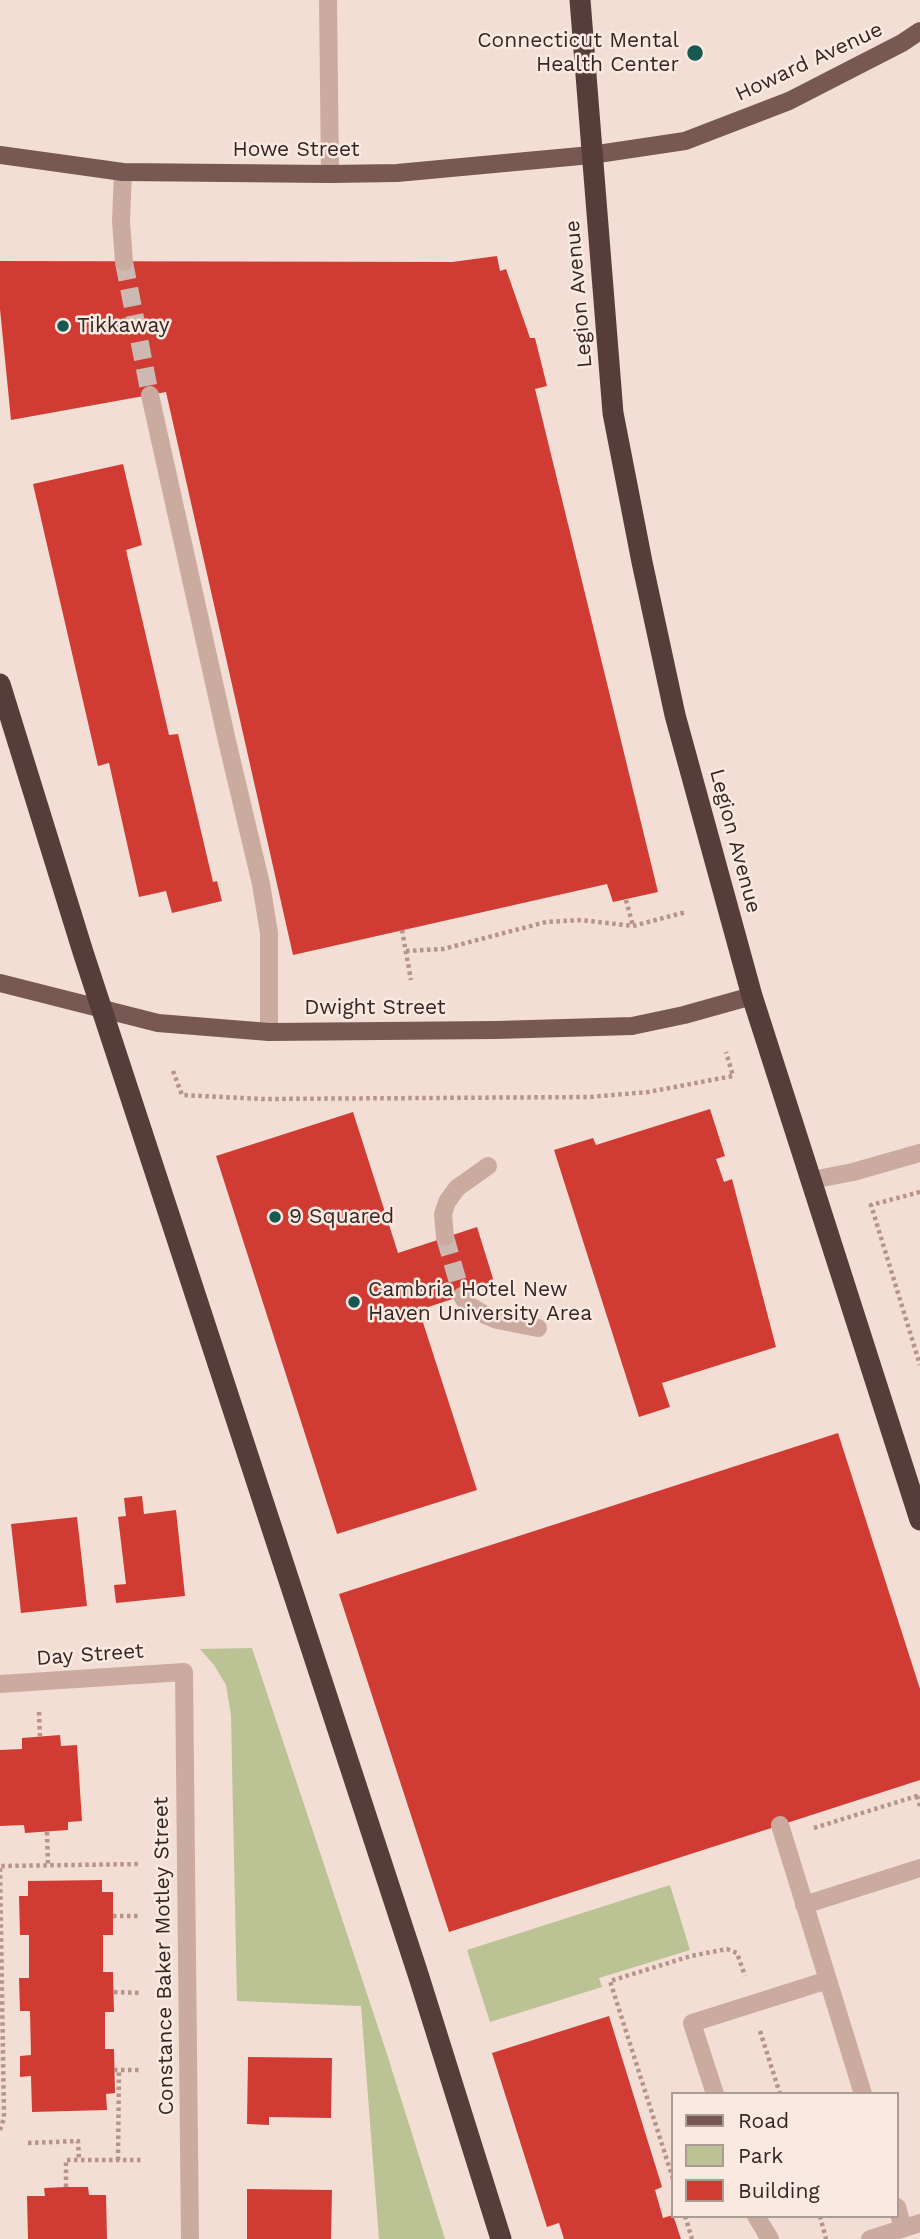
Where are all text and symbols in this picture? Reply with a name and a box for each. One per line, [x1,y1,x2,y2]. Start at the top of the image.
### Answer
street label: Howard Avenue [731,17,887,107]
place label: Connecticut Mental Health Center [477,28,679,78]
marker: Connecticut Mental Health Center [685,43,705,63]
street label: Howe Street [232,137,360,163]
street label: Legion Avenue [560,219,598,369]
place label: Tikkaway [77,313,170,339]
marker: Tikkaway [55,318,71,334]
street label: Legion Avenue [704,766,766,916]
street label: Dwight Street [304,995,446,1021]
place label: 9 Squared [289,1204,394,1230]
marker: 9 Squared [267,1209,283,1225]
place label: Cambria Hotel New Haven University Area [368,1277,592,1327]
marker: Cambria Hotel New Haven University Area [346,1294,362,1310]
street label: Day Street [35,1639,145,1671]
street label: Constance Baker Motley Street [149,1796,179,2116]
legend [671,2092,899,2218]
text: Road [738,2108,789,2133]
text: Park [738,2143,783,2168]
text: Building [738,2178,820,2203]

